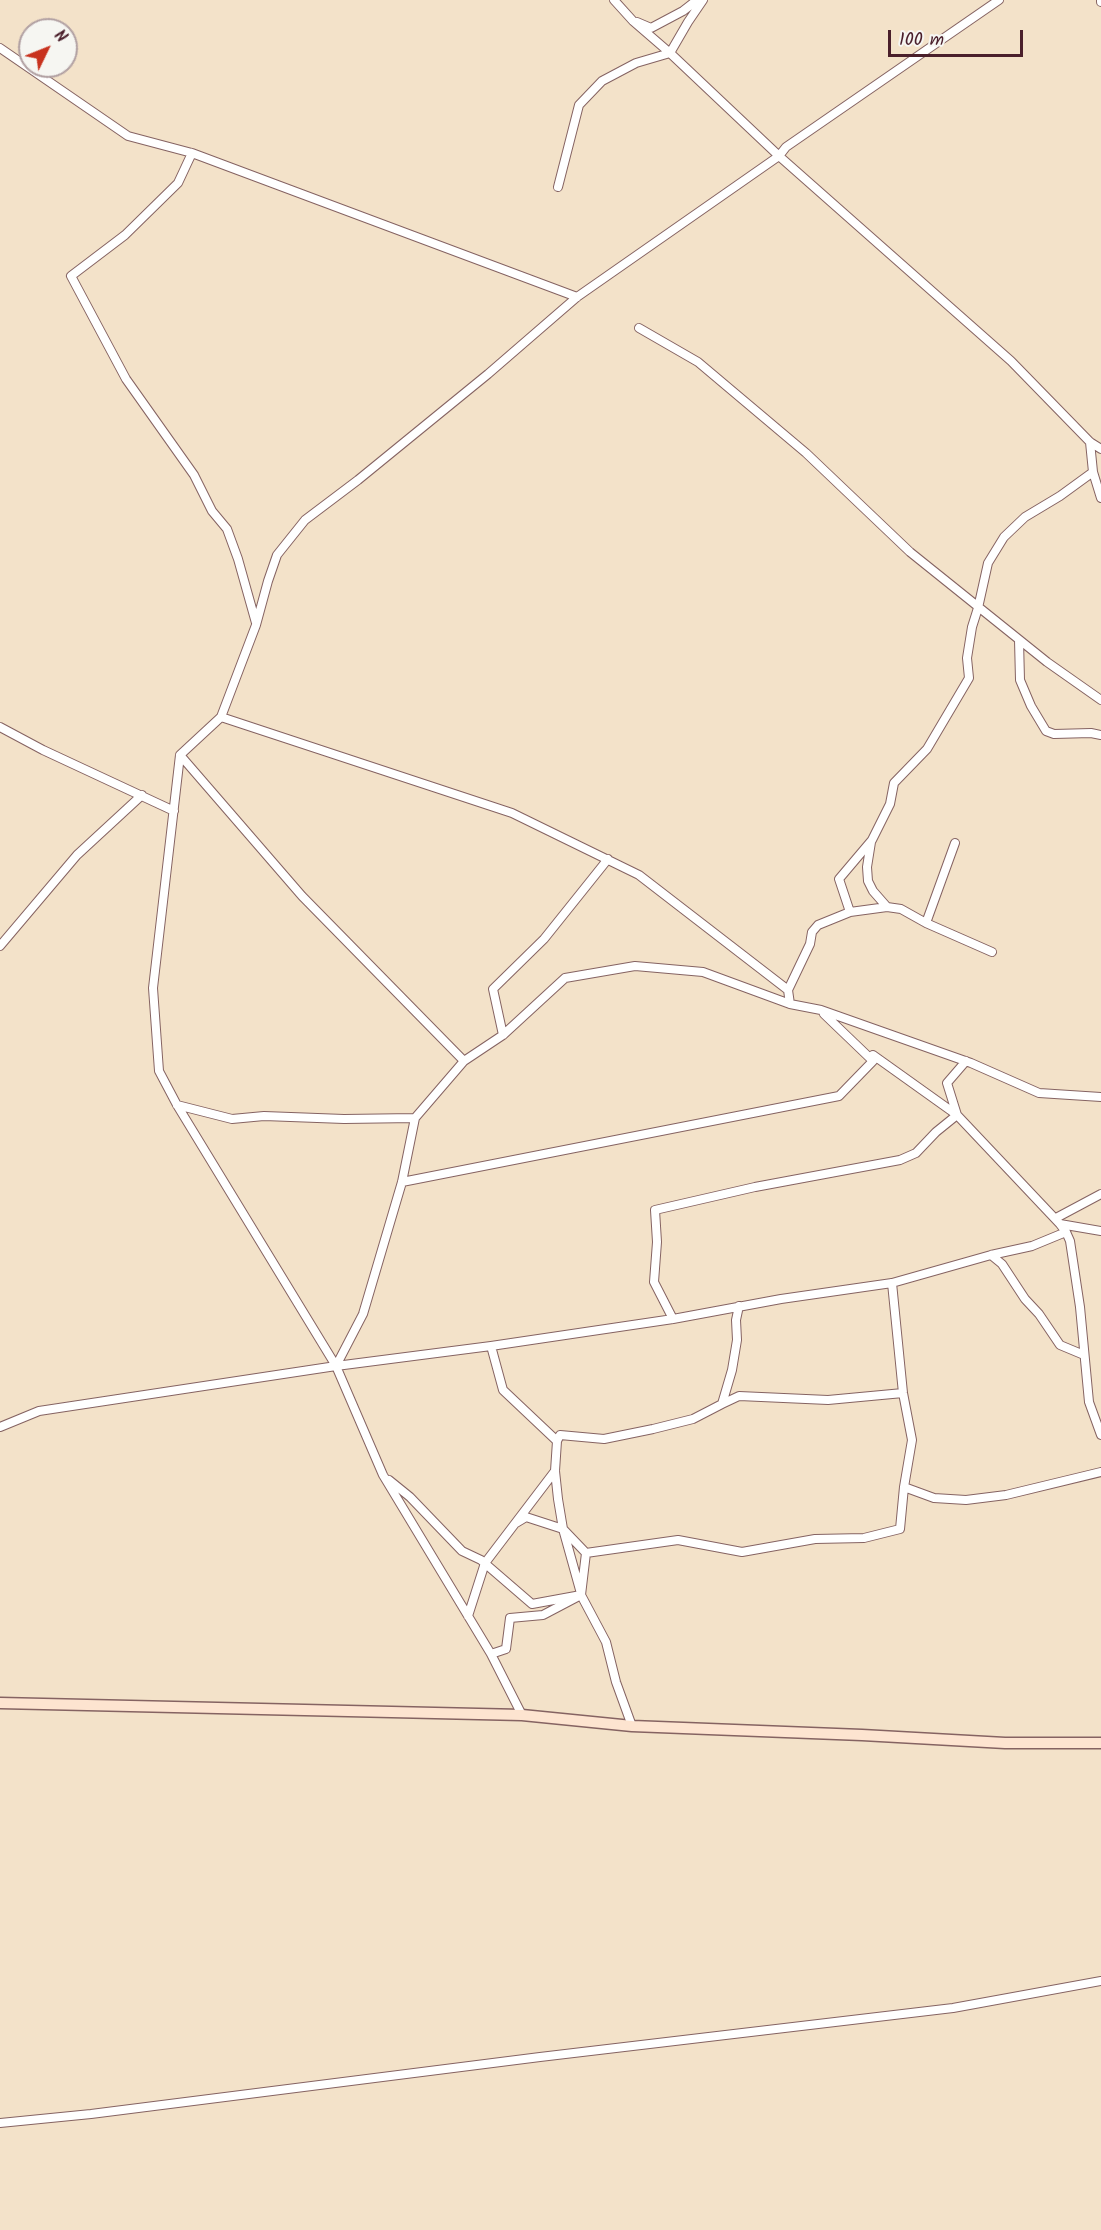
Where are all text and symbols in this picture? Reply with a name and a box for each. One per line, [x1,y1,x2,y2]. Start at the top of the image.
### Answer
north arrow [18,18,78,78]
scale bar [891,18,1026,56]
text: N [47,25,73,49]
text: 100 m [899,26,944,55]

